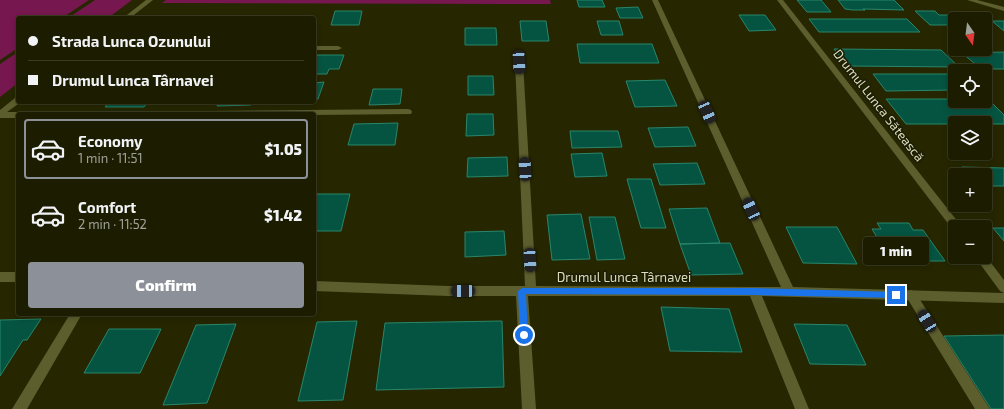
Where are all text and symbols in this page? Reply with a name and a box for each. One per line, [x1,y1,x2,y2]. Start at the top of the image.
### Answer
north arrow [948,12,992,56]
map controls [948,12,992,264]
text: Strada Lunca Ozunului [52,32,211,50]
street label: Drumul Lunca Sătească [830,46,928,164]
car [512,50,526,74]
button: locate [948,64,992,108]
text: Drumul Lunca Târnavei [52,71,214,89]
car [697,99,717,125]
button: layers [948,116,992,160]
icon: car [30,131,66,167]
text: Economy [78,132,143,150]
text: $1.05 [265,140,302,158]
text: 1 min · 11:51 [78,150,143,166]
car [518,157,532,181]
button: + [948,168,992,212]
car [740,196,762,222]
icon: car [30,197,66,233]
text: Comfort [78,198,136,216]
text: $1.42 [264,206,302,224]
text: 2 min · 11:52 [78,216,147,232]
button: − [948,220,992,264]
callout: 1 min [863,237,929,265]
text: 1 min [880,243,912,259]
car [523,248,537,272]
button: Confirm [28,262,304,308]
street label: Drumul Lunca Târnavei [557,269,691,285]
car [451,285,475,297]
route end [887,286,905,304]
car [916,308,938,334]
route start [515,326,533,344]

